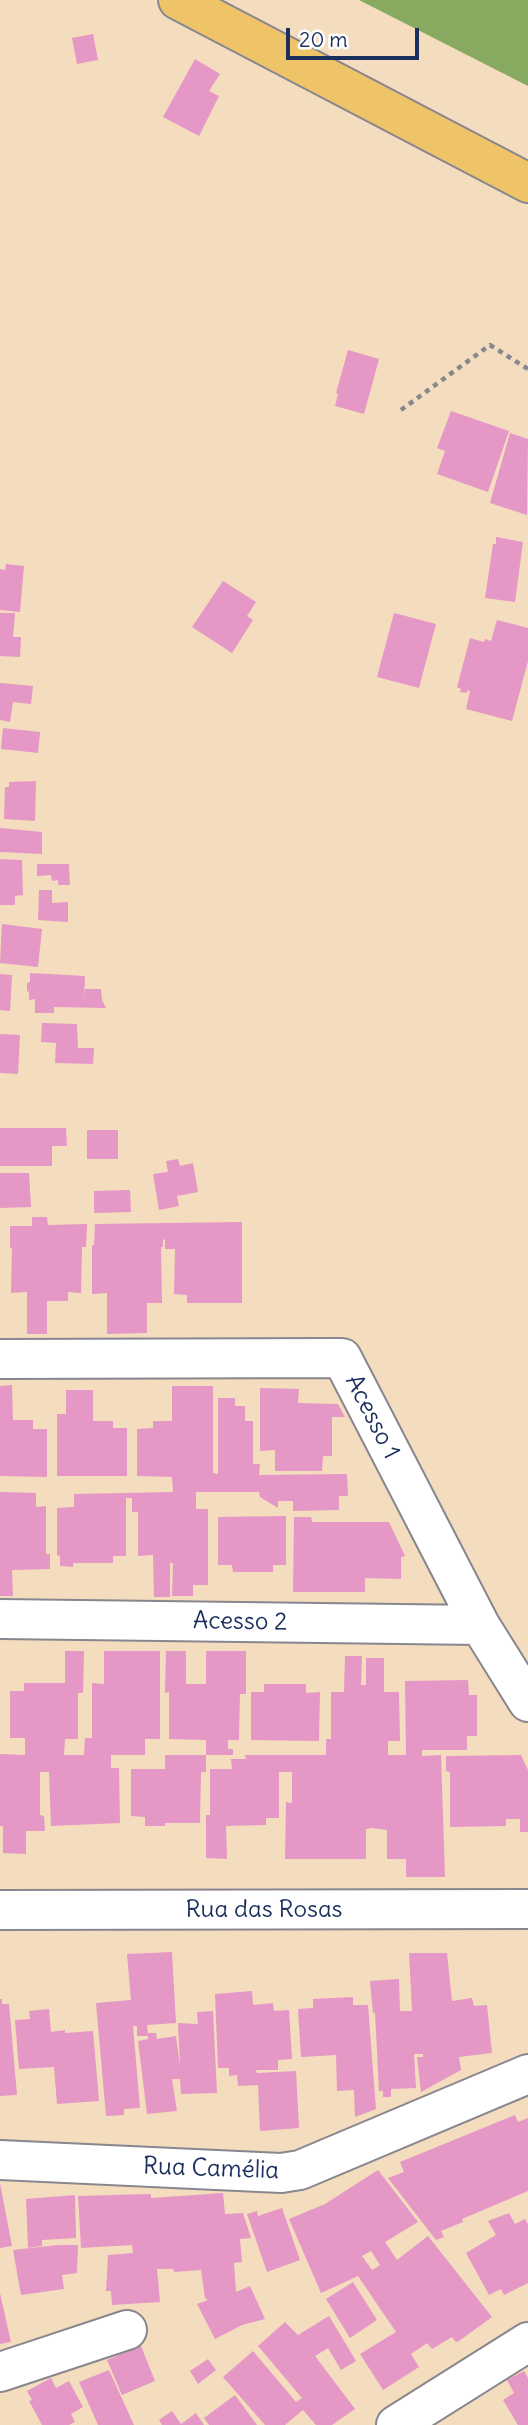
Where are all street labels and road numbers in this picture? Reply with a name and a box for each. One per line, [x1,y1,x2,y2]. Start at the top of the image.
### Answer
street label: Acesso 1 [339,1370,405,1464]
street label: Acesso 2 [193,1607,287,1637]
street label: Rua das Rosas [185,1896,343,1924]
street label: Rua Camélia [142,2152,280,2186]

